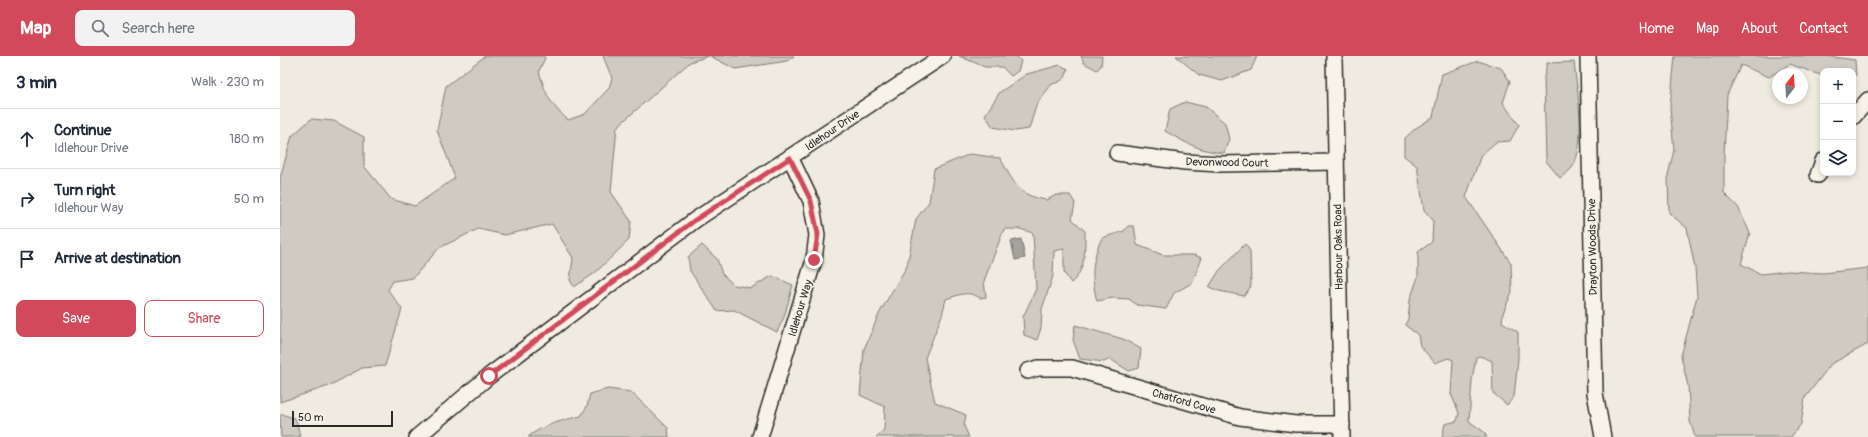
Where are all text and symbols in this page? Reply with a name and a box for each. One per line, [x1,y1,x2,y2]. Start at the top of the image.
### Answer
search box [75,10,355,46]
text: Map [20,16,51,40]
icon: search [89,17,111,39]
text: Search here [121,19,195,38]
text: Home [1639,20,1674,37]
text: Map [1696,20,1719,37]
text: About [1741,20,1777,37]
text: Contact [1799,20,1848,37]
north arrow [1772,68,1808,104]
map controls [1820,68,1856,176]
button: + [1820,68,1856,104]
text: 3 min [16,72,57,93]
text: Walk · 230 m [191,74,264,90]
button: − [1820,104,1856,140]
street label: Idlehour Drive [803,107,862,153]
text: Continue [54,121,112,140]
icon: ahead [16,128,38,150]
text: 180 m [229,131,264,147]
text: Idlehour Drive [54,140,128,156]
button: layers [1820,140,1856,176]
street label: Devonwood Court [1185,155,1269,170]
text: Turn right [54,181,115,200]
icon: right [16,188,38,210]
text: 50 m [234,191,264,207]
street label: Drayton Woods Drive [1585,198,1600,296]
text: Idlehour Way [54,200,123,216]
street label: Harbour Oaks Road [1331,204,1346,290]
icon: arrive [16,248,38,270]
text: Arrive at destination [54,249,181,268]
route end [805,251,823,269]
street label: Idlehour Way [786,278,815,338]
button: Save [16,300,136,337]
button: Share [144,300,264,337]
route start [480,367,498,385]
street label: Chatford Cove [1151,386,1218,417]
scale bar [292,409,393,428]
text: 50 m [298,411,324,424]

